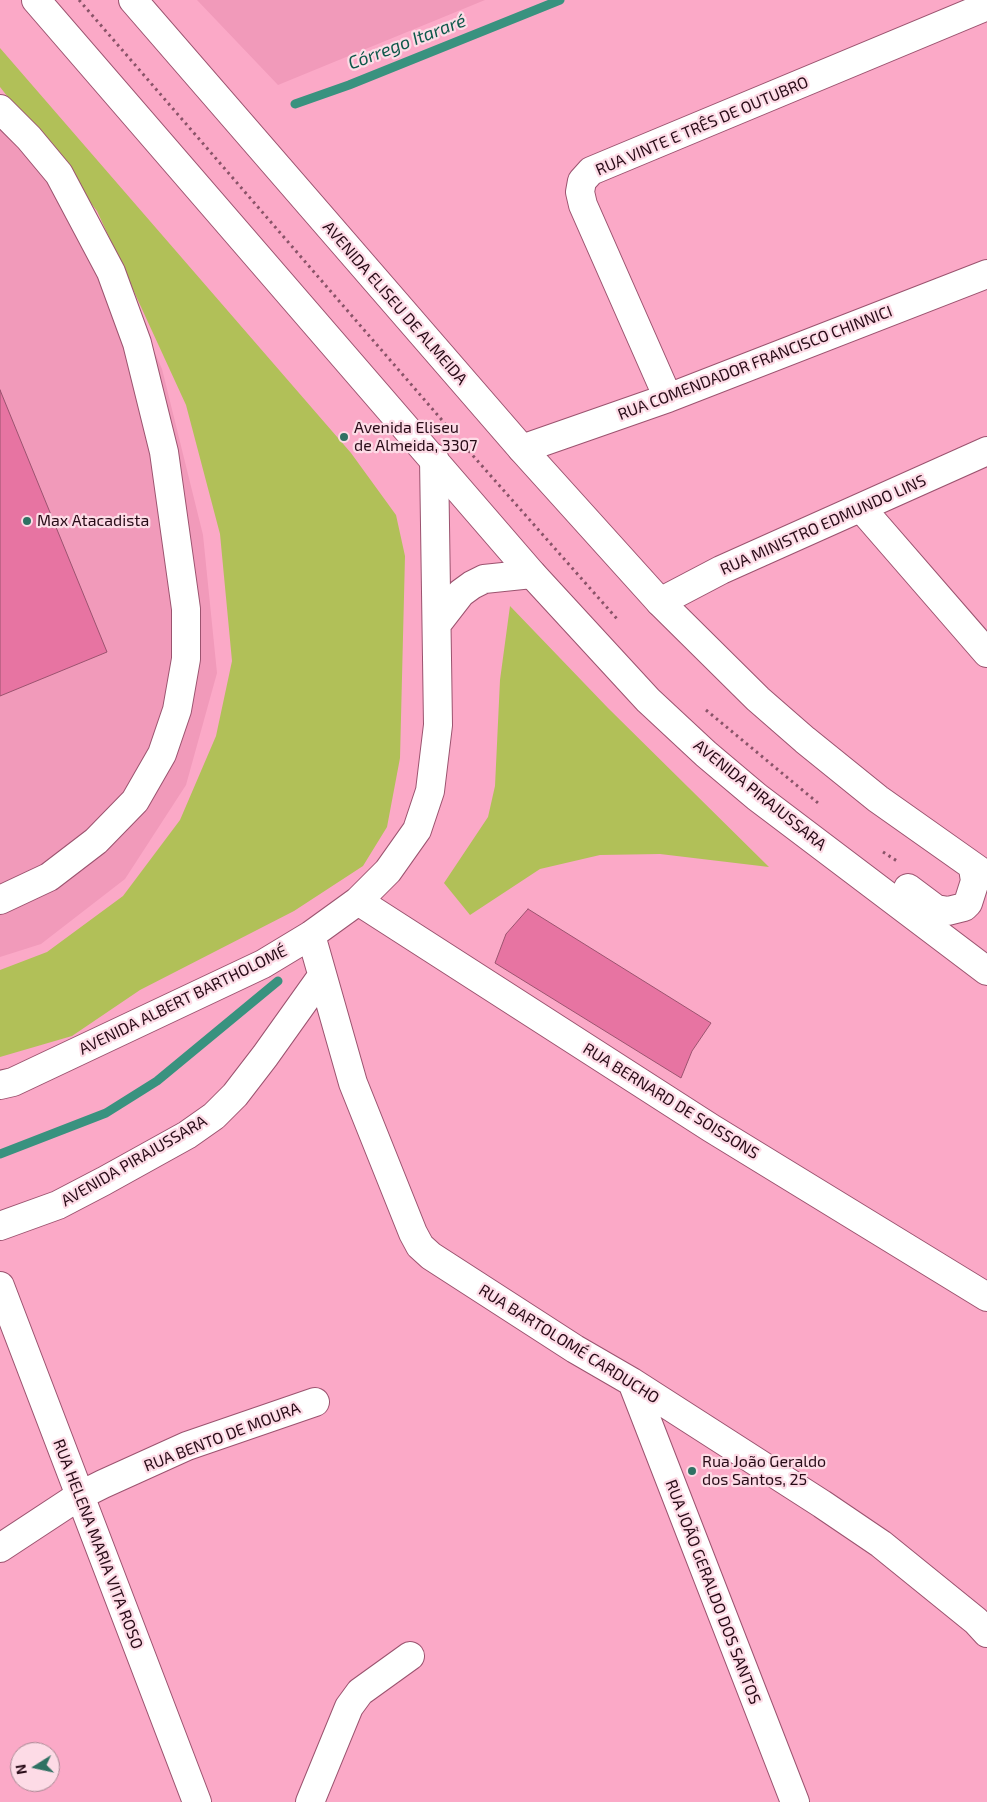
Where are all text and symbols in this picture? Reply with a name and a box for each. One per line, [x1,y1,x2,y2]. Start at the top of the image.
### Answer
water label: Córrego Itararé [345,10,469,74]
street label: RUA VINTE E TRÊS DE OUTUBRO [593,72,811,180]
street label: AVENIDA ELISEU DE ALMEIDA [319,217,471,389]
street label: RUA COMENDADOR FRANCISCO CHINNICI [615,302,895,424]
place label: Avenida Eliseu de Almeida, 3307 [354,418,477,456]
marker: Avenida Eliseu de Almeida, 3307 [338,431,350,443]
street label: RUA MINISTRO EDMUNDO LINS [717,471,929,579]
place label: Max Atacadista [37,511,149,531]
marker: Max Atacadista [21,515,33,527]
street label: AVENIDA PIRAJUSSARA [690,736,830,854]
street label: AVENIDA ALBERT BARTHOLOMÉ [76,941,290,1059]
street label: RUA BERNARD DE SOISSONS [579,1039,763,1163]
street label: AVENIDA PIRAJUSSARA [58,1111,210,1211]
street label: RUA BARTOLOMÉ CARDUCHO [475,1280,663,1408]
street label: RUA BENTO DE MOURA [141,1398,303,1476]
street label: RUA HELENA MARIA VITA ROSO [49,1436,147,1652]
place label: Rua João Geraldo dos Santos, 25 [702,1452,826,1490]
marker: Rua João Geraldo dos Santos, 25 [686,1465,698,1477]
street label: RUA JOÃO GERALDO DOS SANTOS [661,1477,765,1707]
north arrow [10,1742,60,1792]
text: N [11,1763,30,1776]

